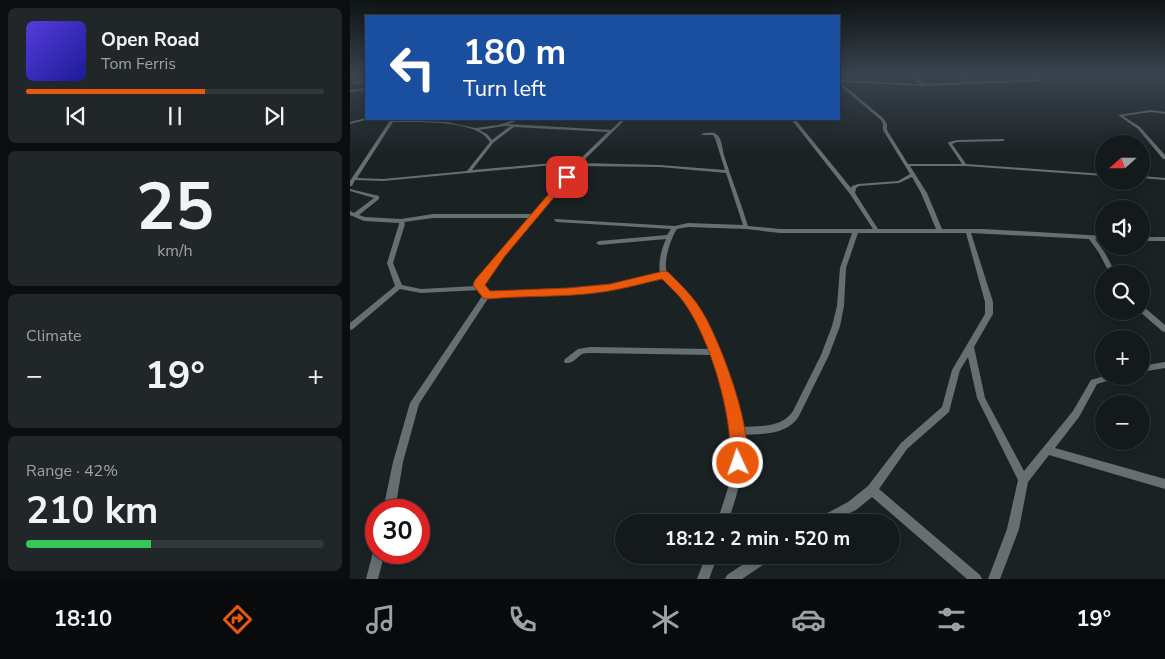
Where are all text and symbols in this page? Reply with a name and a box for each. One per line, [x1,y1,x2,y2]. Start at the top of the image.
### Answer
text: Open Road [101,27,199,53]
text: 180 m [463,29,566,76]
icon: left [380,35,445,100]
text: Tom Ferris [101,53,176,75]
text: Turn left [463,74,546,104]
icon: previous [62,102,90,130]
icon: pause [161,102,189,130]
icon: next [260,102,288,130]
north arrow [1095,135,1150,190]
map controls [1095,135,1150,450]
pin [546,156,588,198]
text: 25 [136,163,214,252]
icon: arrive [553,163,581,191]
button: sound [1095,200,1150,255]
text: km/h [157,240,193,262]
button: search [1095,265,1150,320]
text: Climate [26,325,81,347]
button: + [1095,330,1150,385]
text: 19° [145,350,205,401]
text: − [26,357,43,395]
text: + [307,357,324,395]
button: − [1095,395,1150,450]
position arrow [711,436,763,488]
text: Range · 42% [26,460,118,482]
text: 210 km [26,485,158,536]
speed limit sign: 30 [365,499,430,564]
text: 18:12 · 2 min · 520 m [665,526,850,552]
icon: directions [220,602,255,637]
icon: music [363,602,398,637]
icon: phone [505,602,540,637]
icon: climate [648,602,683,637]
icon: car [791,602,826,637]
icon: filters [934,602,969,637]
text: 18:10 [54,604,112,634]
text: 19° [1076,604,1111,634]

